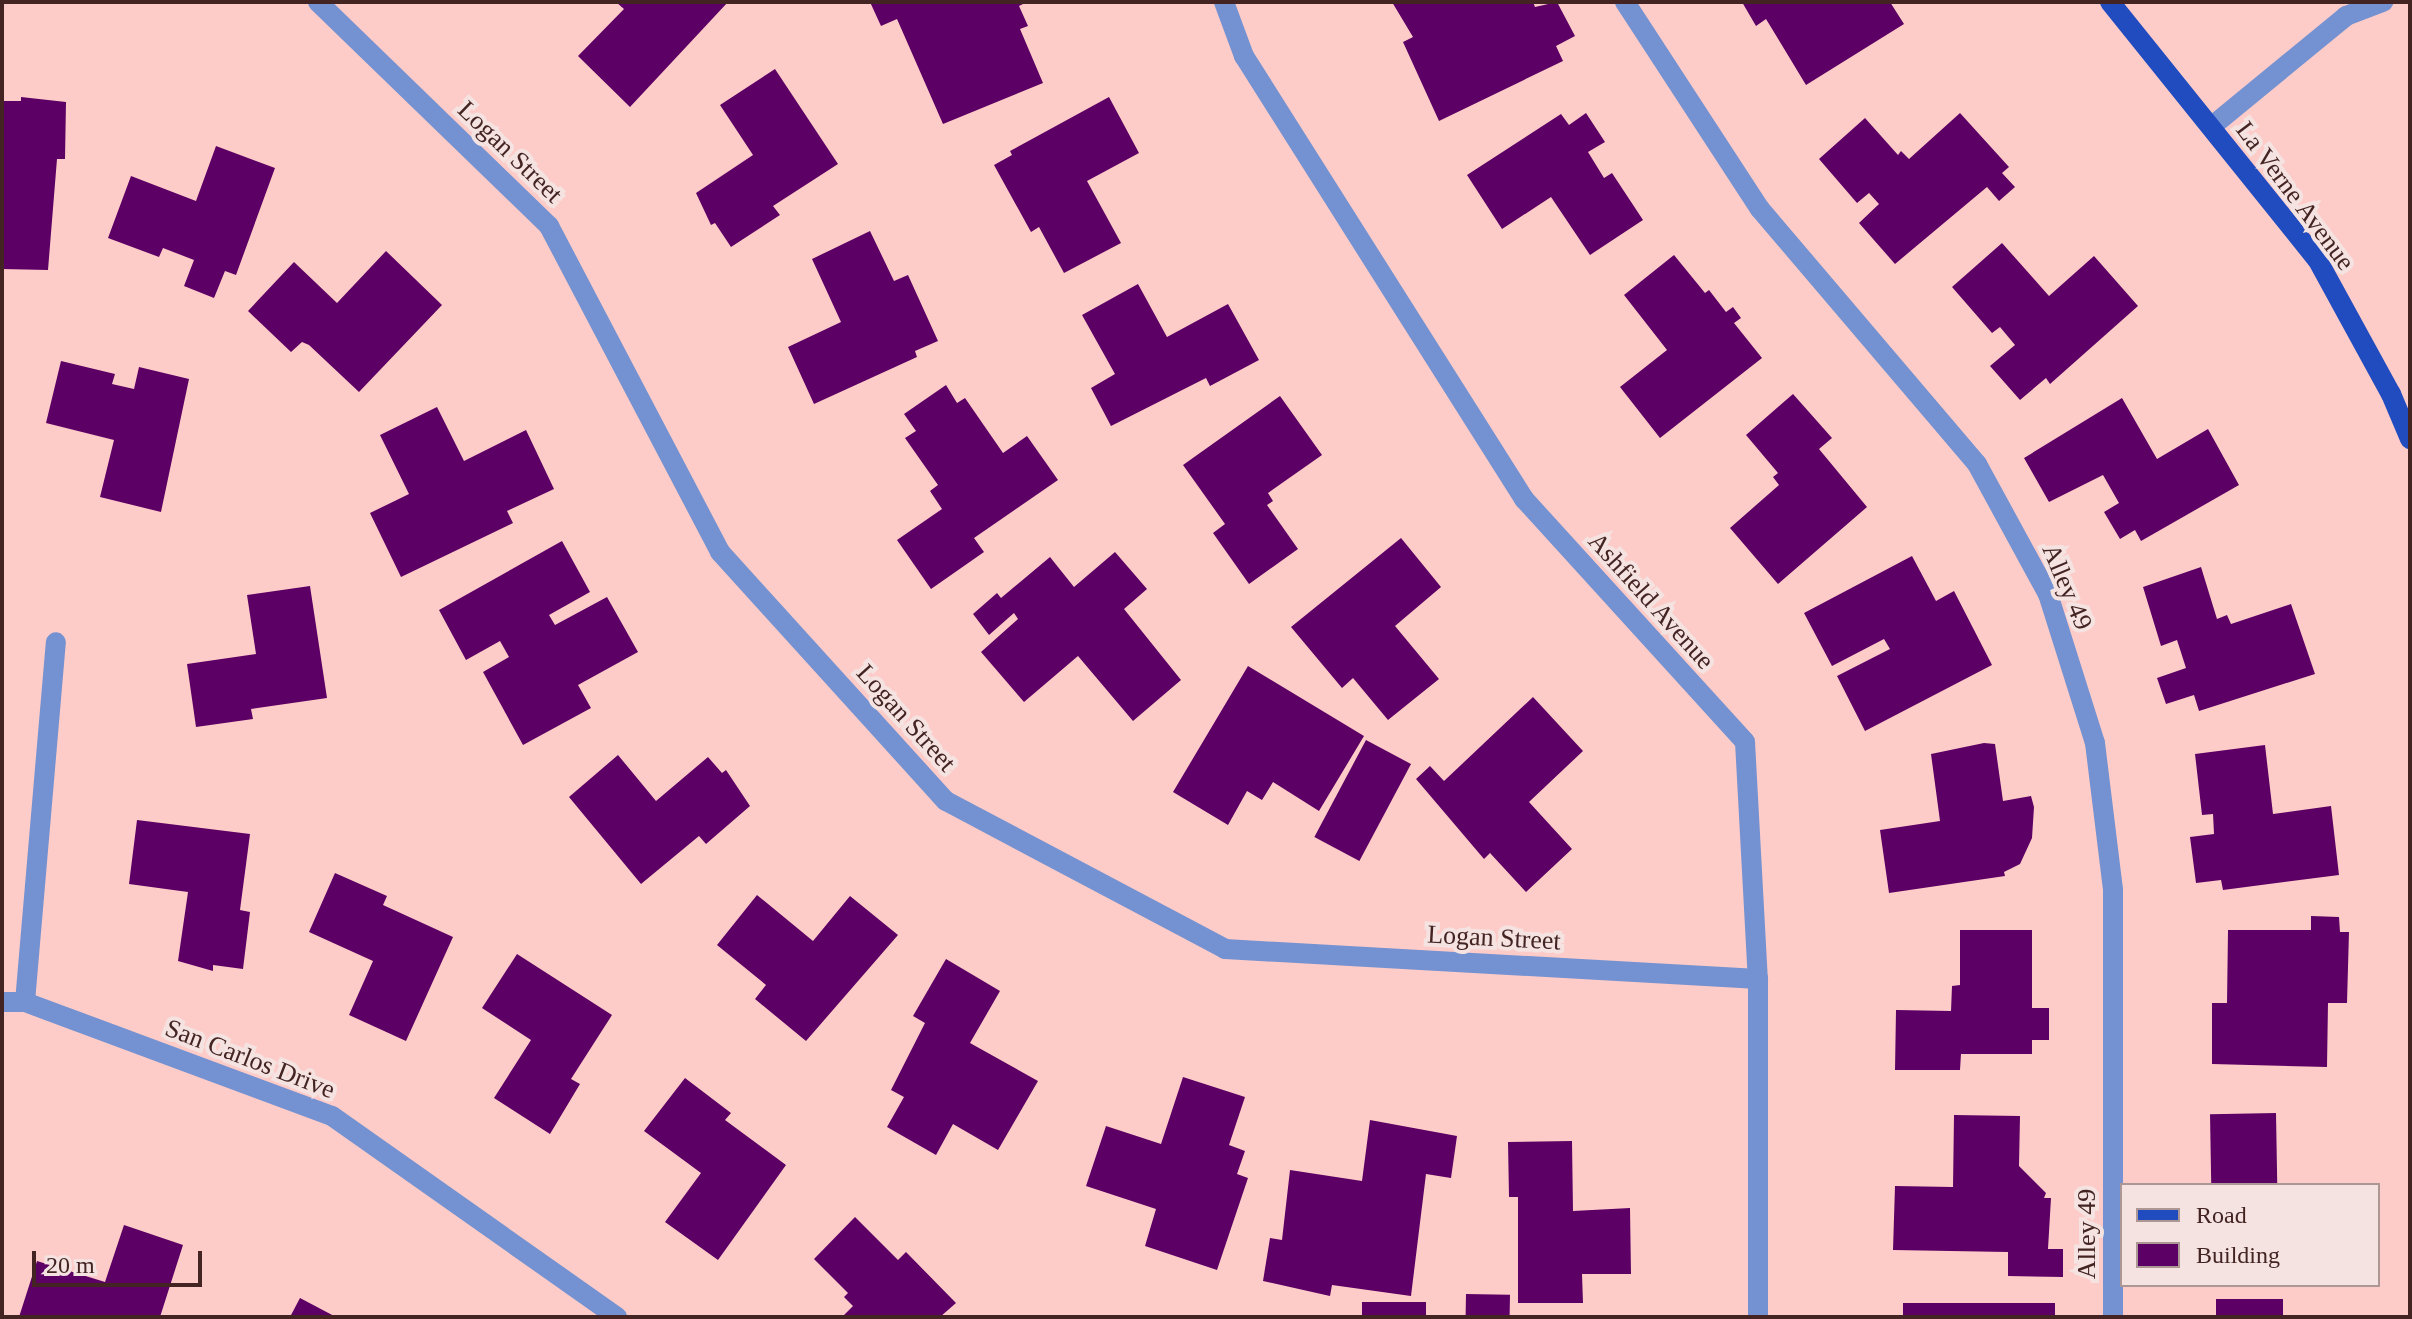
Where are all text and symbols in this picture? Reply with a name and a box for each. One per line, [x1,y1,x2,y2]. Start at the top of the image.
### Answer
street label: Logan Street [451,94,569,210]
street label: La Verne Avenue [2228,115,2362,277]
street label: Ashfield Avenue [1581,526,1721,676]
street label: Alley 49 [2035,539,2099,635]
street label: Logan Street [850,658,962,778]
street label: Logan Street [1426,919,1562,957]
street label: San Carlos Drive [161,1012,339,1106]
legend [2120,1183,2380,1287]
street label: Alley 49 [2071,1189,2103,1279]
text: Road [2196,1202,2247,1228]
scale bar [36,1235,206,1285]
text: Building [2196,1242,2280,1268]
text: 20 m [46,1252,95,1278]

